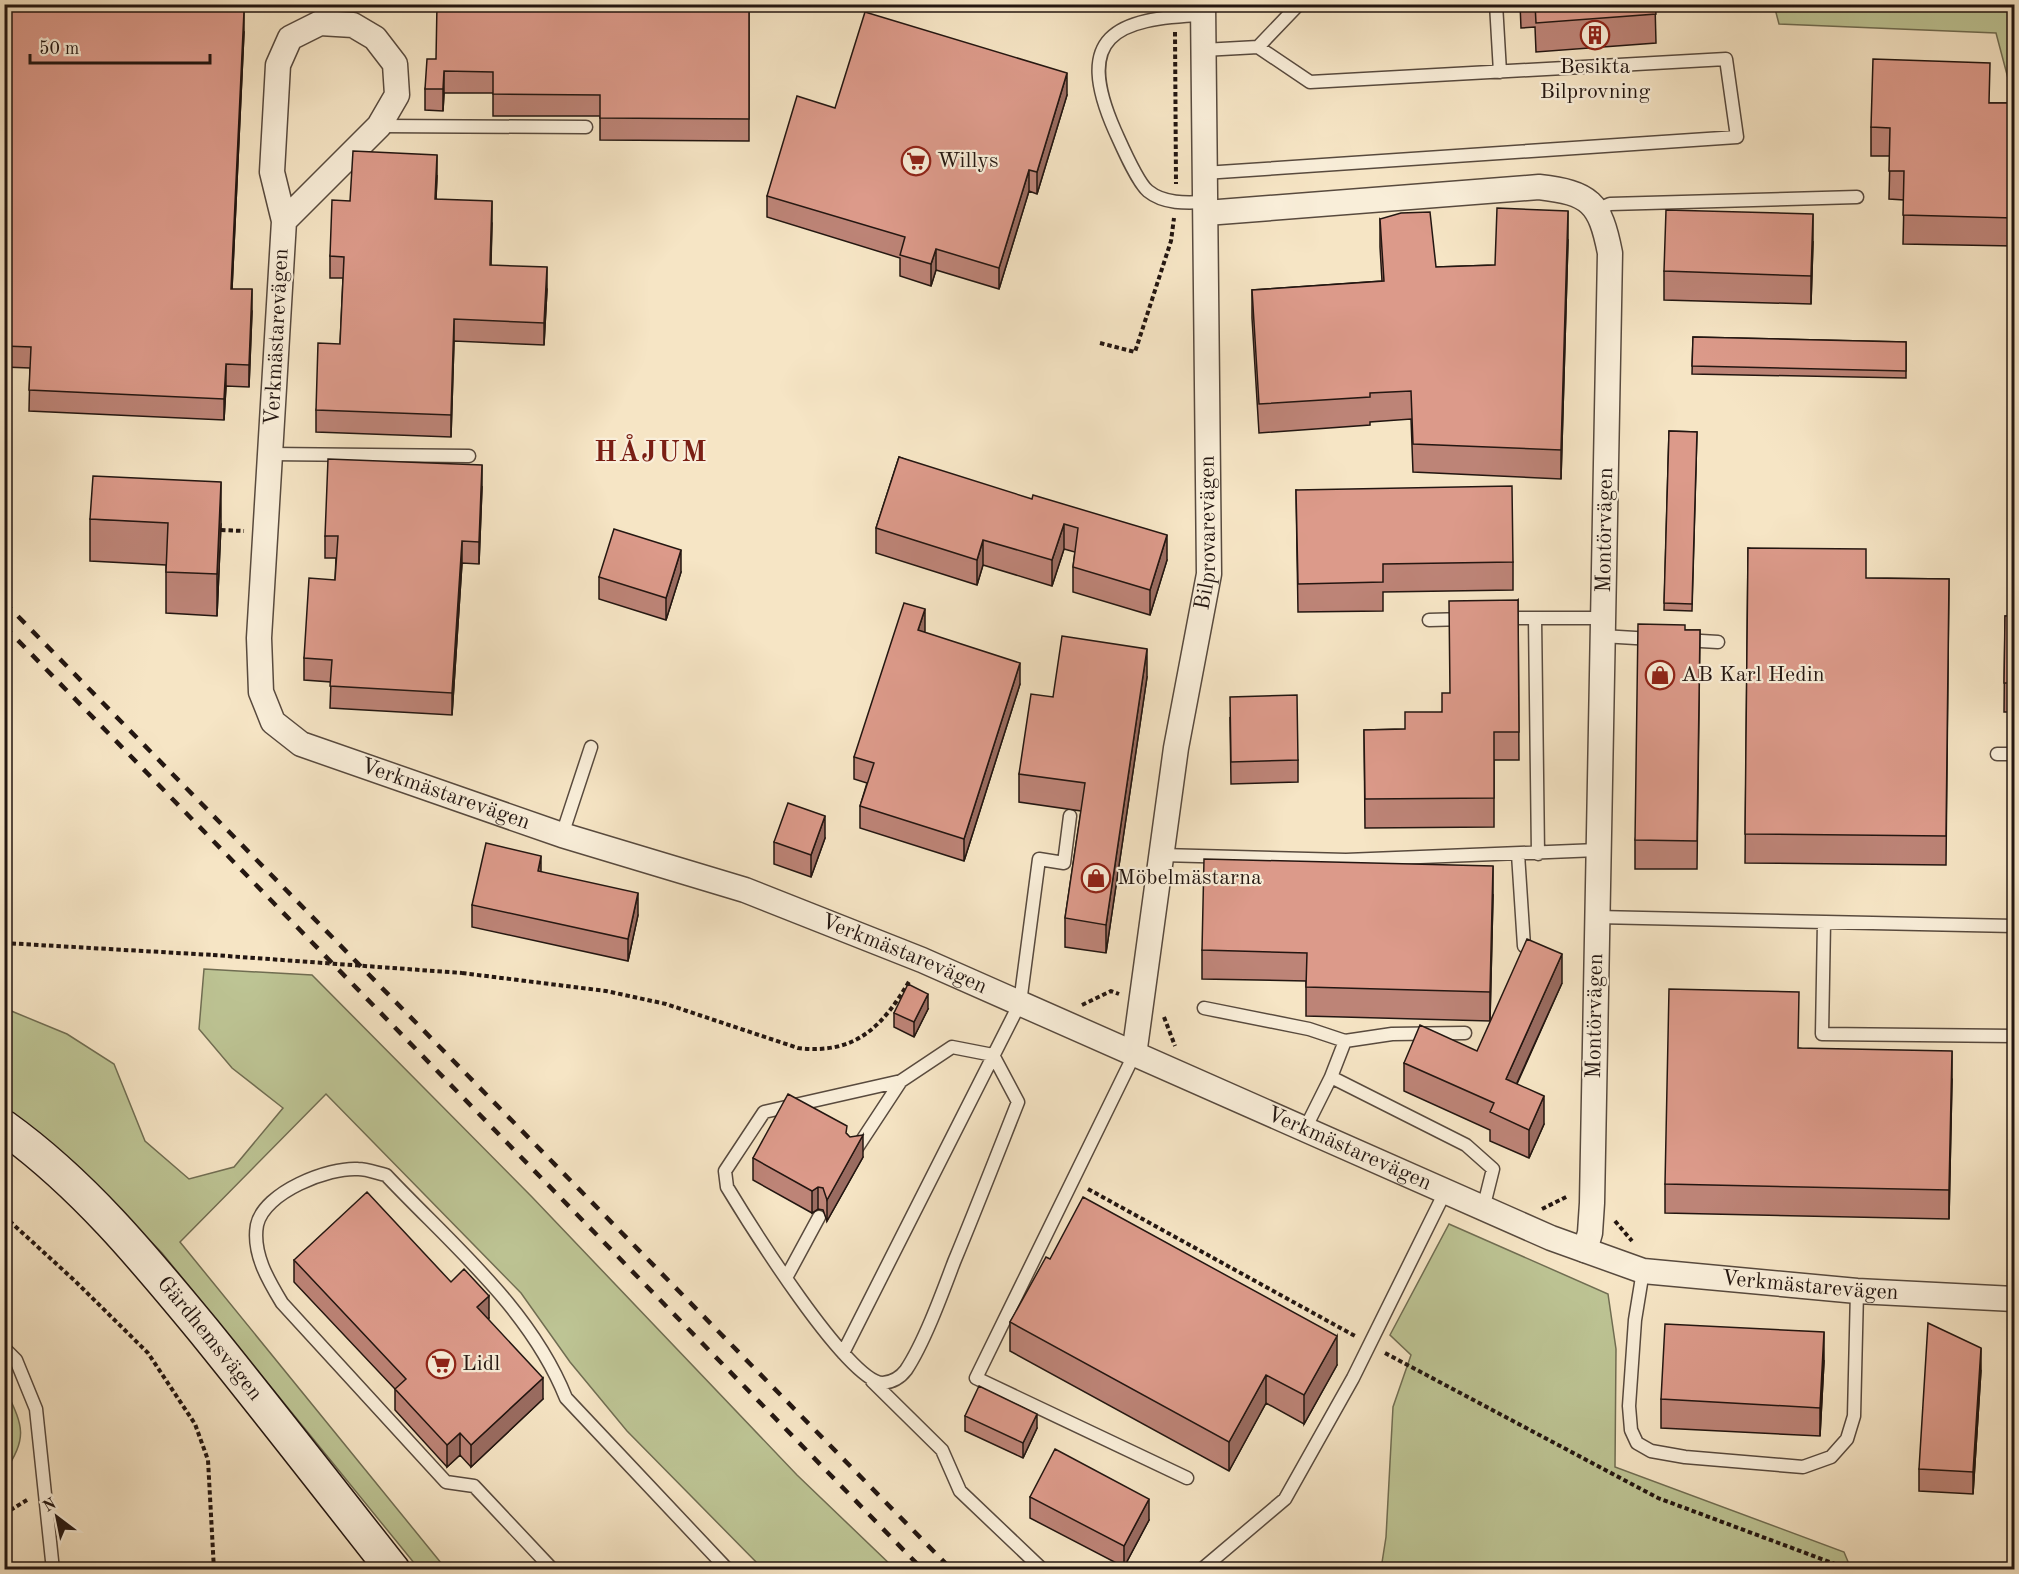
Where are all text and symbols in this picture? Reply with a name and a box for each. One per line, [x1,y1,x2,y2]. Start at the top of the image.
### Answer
building icon: Besikta Bilprovning [1579,19,1611,51]
scale bar [30,27,210,65]
text: 50 m [39,40,79,58]
place label: Besikta Bilprovning [1540,56,1650,103]
supermarket icon: Willys [900,145,932,177]
place label: Willys [937,150,999,172]
street label: Verkmästarevägen [261,248,293,426]
district label: HÅJUM [594,433,708,468]
street label: Bilprovarevägen [1191,455,1220,612]
street label: Montörvägen [1593,467,1617,593]
shop icon: AB Karl Hedin [1644,659,1676,691]
place label: AB Karl Hedin [1681,664,1825,686]
street label: Verkmästarevägen [358,755,533,834]
shop icon: Möbelmästarna [1080,862,1112,894]
place label: Möbelmästarna [1117,867,1262,889]
street label: Verkmästarevägen [818,910,990,998]
street label: Montörvägen [1583,953,1607,1079]
street label: Verkmästarevägen [1264,1103,1435,1195]
street label: Verkmästarevägen [1720,1267,1899,1304]
street label: Gärdhemsvägen [153,1272,266,1405]
supermarket icon: Lidl [425,1348,457,1380]
place label: Lidl [462,1353,500,1375]
north arrow [27,1487,87,1547]
text: N [41,1496,60,1516]

